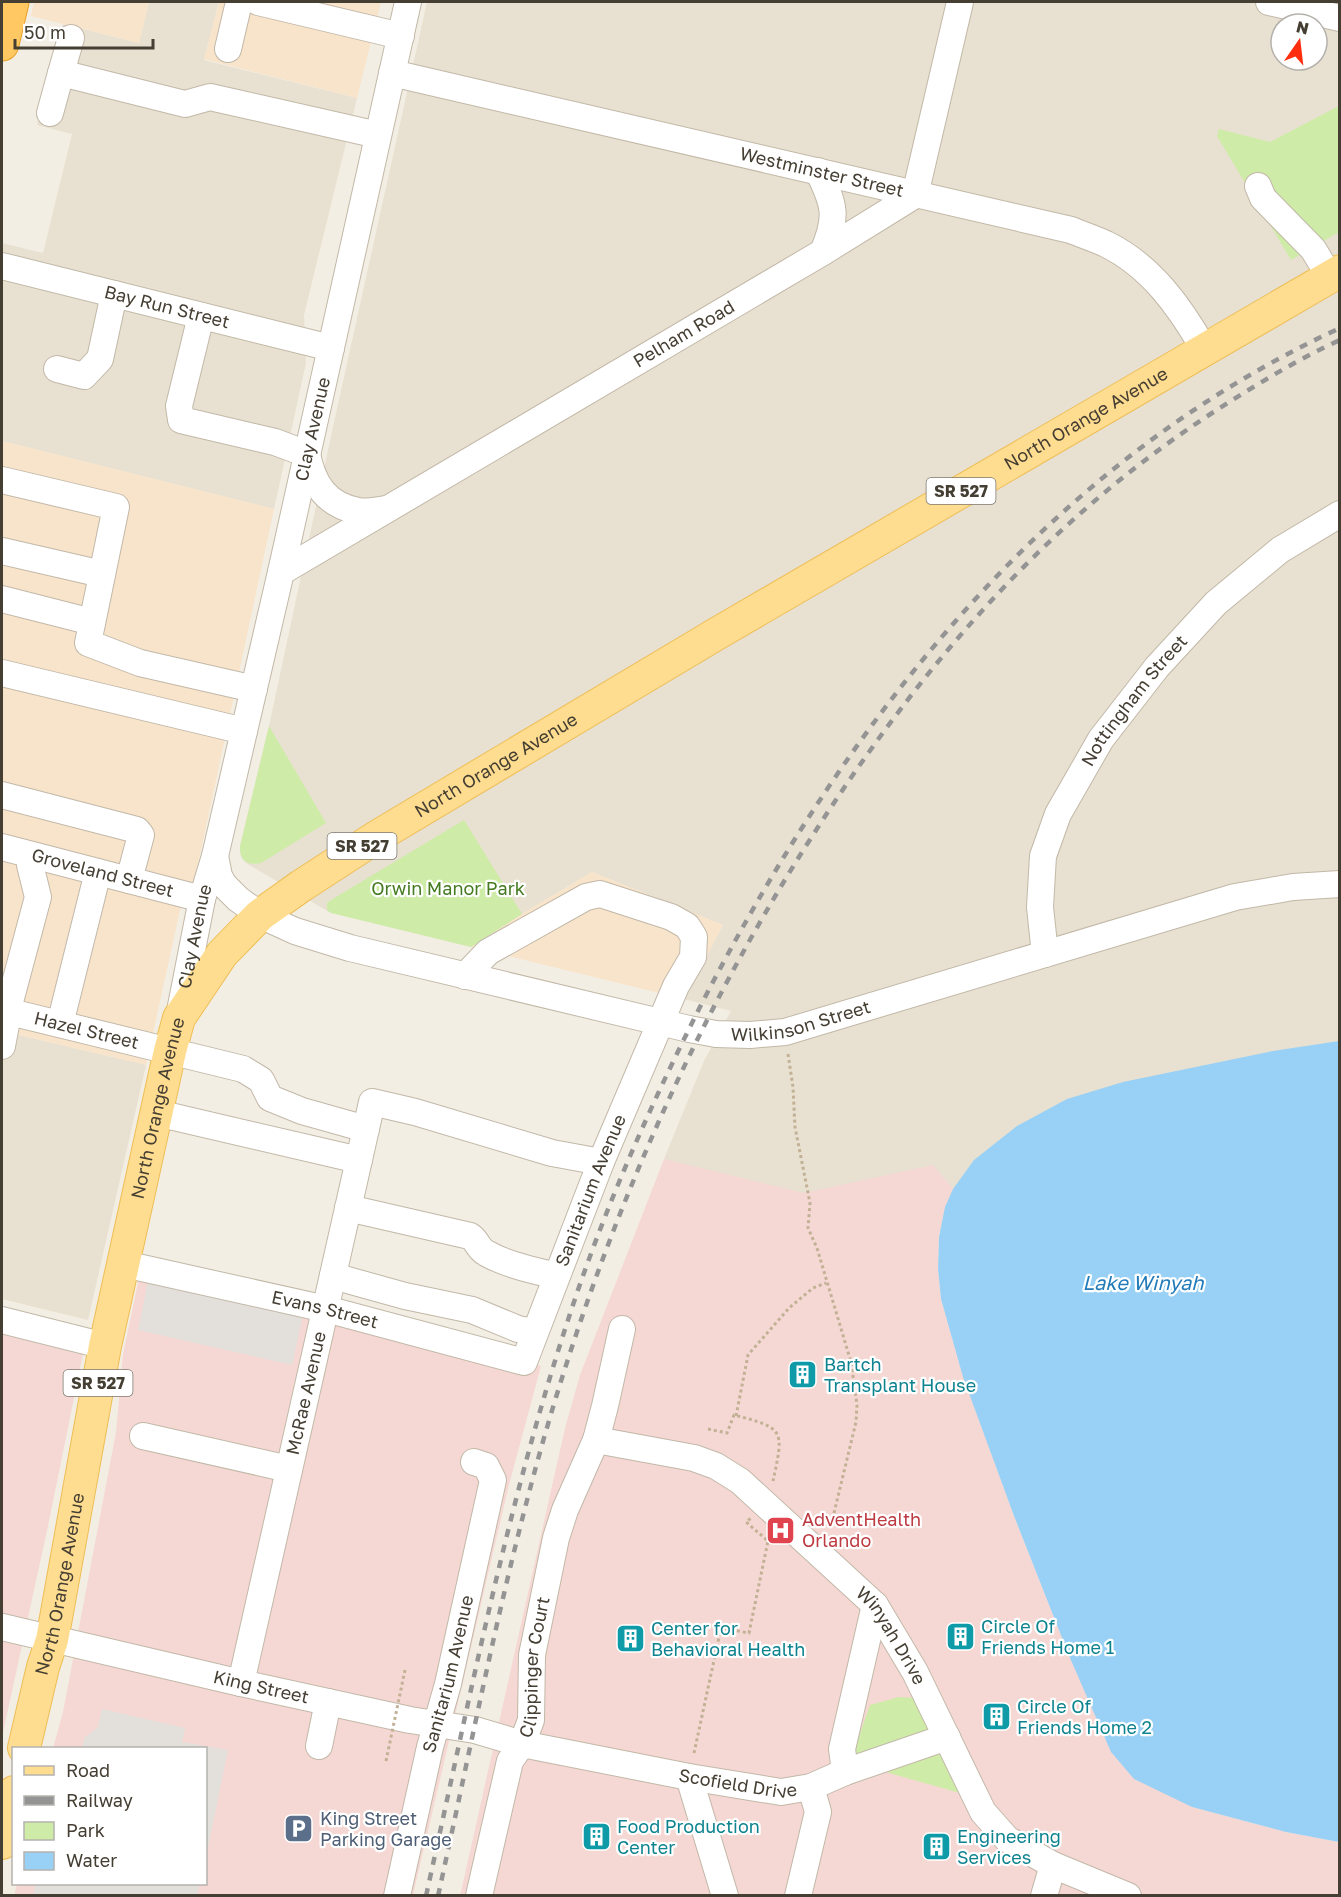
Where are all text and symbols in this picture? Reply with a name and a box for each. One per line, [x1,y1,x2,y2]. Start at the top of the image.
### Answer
scale bar [15,12,153,50]
north arrow [1269,12,1329,72]
text: N [1294,16,1311,39]
text: 50 m [24,21,66,43]
street label: Westminster Street [738,142,906,201]
street label: Bay Run Street [102,280,232,332]
street label: Pelham Road [629,295,738,372]
street label: North Orange Avenue [1000,362,1171,474]
street label: Clay Avenue [290,375,334,483]
road number: SR 527 [926,478,996,504]
street label: Nottingham Street [1076,630,1191,770]
street label: North Orange Avenue [410,707,581,822]
road number: SR 527 [328,833,397,859]
street label: Groveland Street [29,843,176,901]
park label: Orwin Manor Park [371,877,525,899]
street label: Clay Avenue [173,881,216,990]
street label: Wilkinson Street [730,995,873,1045]
street label: Hazel Street [32,1006,141,1053]
street label: North Orange Avenue [126,1015,189,1201]
street label: Sanitarium Avenue [550,1111,630,1269]
water label: Lake Winyah [1082,1270,1204,1295]
street label: Evans Street [270,1285,381,1333]
street label: McRae Avenue [281,1329,330,1457]
place label: Bartch Transplant House [824,1353,976,1396]
building icon: Bartch Transplant House [787,1359,819,1391]
road number: SR 527 [63,1370,132,1396]
street label: North Orange Avenue [29,1491,88,1677]
place label: AdventHealth Orlando [802,1508,921,1551]
hospital icon: AdventHealth Orlando [765,1514,797,1546]
street label: Winyah Drive [852,1581,931,1688]
street label: Sanitarium Avenue [417,1593,477,1755]
street label: Clippinger Court [513,1595,554,1741]
place label: Circle Of Friends Home 1 [981,1615,1115,1658]
place label: Center for Behavioral Health [651,1617,805,1660]
building icon: Circle Of Friends Home 1 [944,1621,976,1653]
building icon: Center for Behavioral Health [614,1623,646,1655]
street label: King Street [211,1665,311,1708]
place label: Circle Of Friends Home 2 [1017,1695,1152,1738]
building icon: Circle Of Friends Home 2 [980,1701,1012,1733]
legend [12,1747,207,1885]
text: Road [66,1759,110,1781]
street label: Scofield Drive [677,1763,799,1803]
text: Railway [66,1789,133,1811]
place label: King Street Parking Garage [320,1807,452,1850]
parking icon: King Street Parking Garage [283,1813,315,1845]
place label: Food Production Center [617,1815,760,1858]
text: Park [66,1819,105,1841]
building icon: Food Production Center [580,1821,612,1853]
place label: Engineering Services [957,1825,1061,1868]
building icon: Engineering Services [920,1831,952,1863]
text: Water [66,1849,117,1871]

